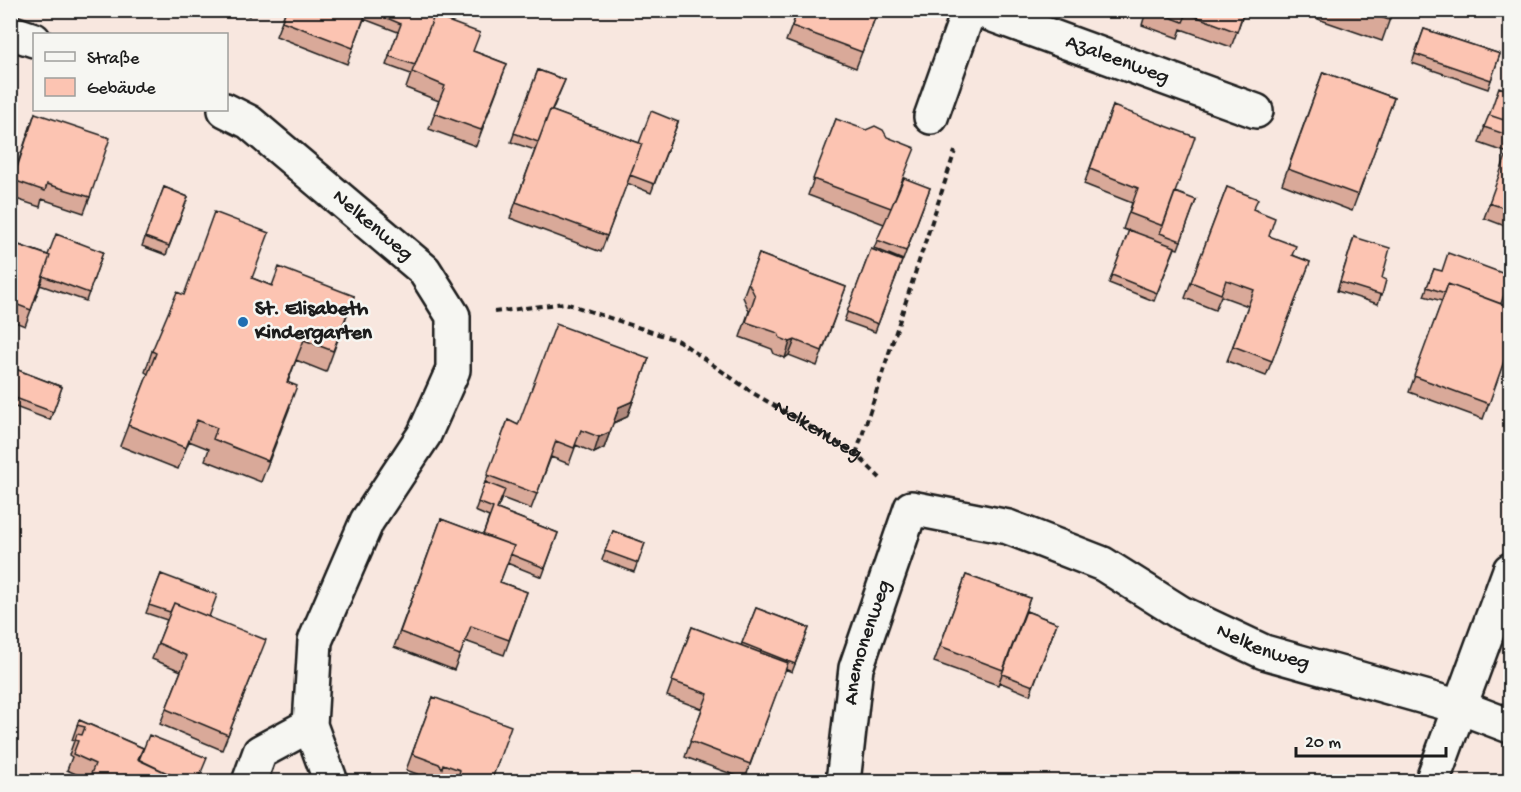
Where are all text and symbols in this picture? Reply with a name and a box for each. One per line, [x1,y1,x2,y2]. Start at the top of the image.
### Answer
street label: Azaleenweg [1062,30,1172,91]
legend [33,33,228,111]
text: Straße [87,49,140,70]
text: Gebäude [87,79,156,100]
street label: Nelkenweg [326,185,418,267]
place label: St. Elisabeth Kindergarten [254,298,373,347]
marker: St. Elisabeth Kindergarten [236,315,250,329]
street label: Nelkenweg [769,395,866,467]
street label: Anemonenweg [839,577,898,706]
street label: Nelkenweg [1212,619,1312,677]
scale bar [1296,720,1446,758]
text: 20 m [1305,733,1341,754]

